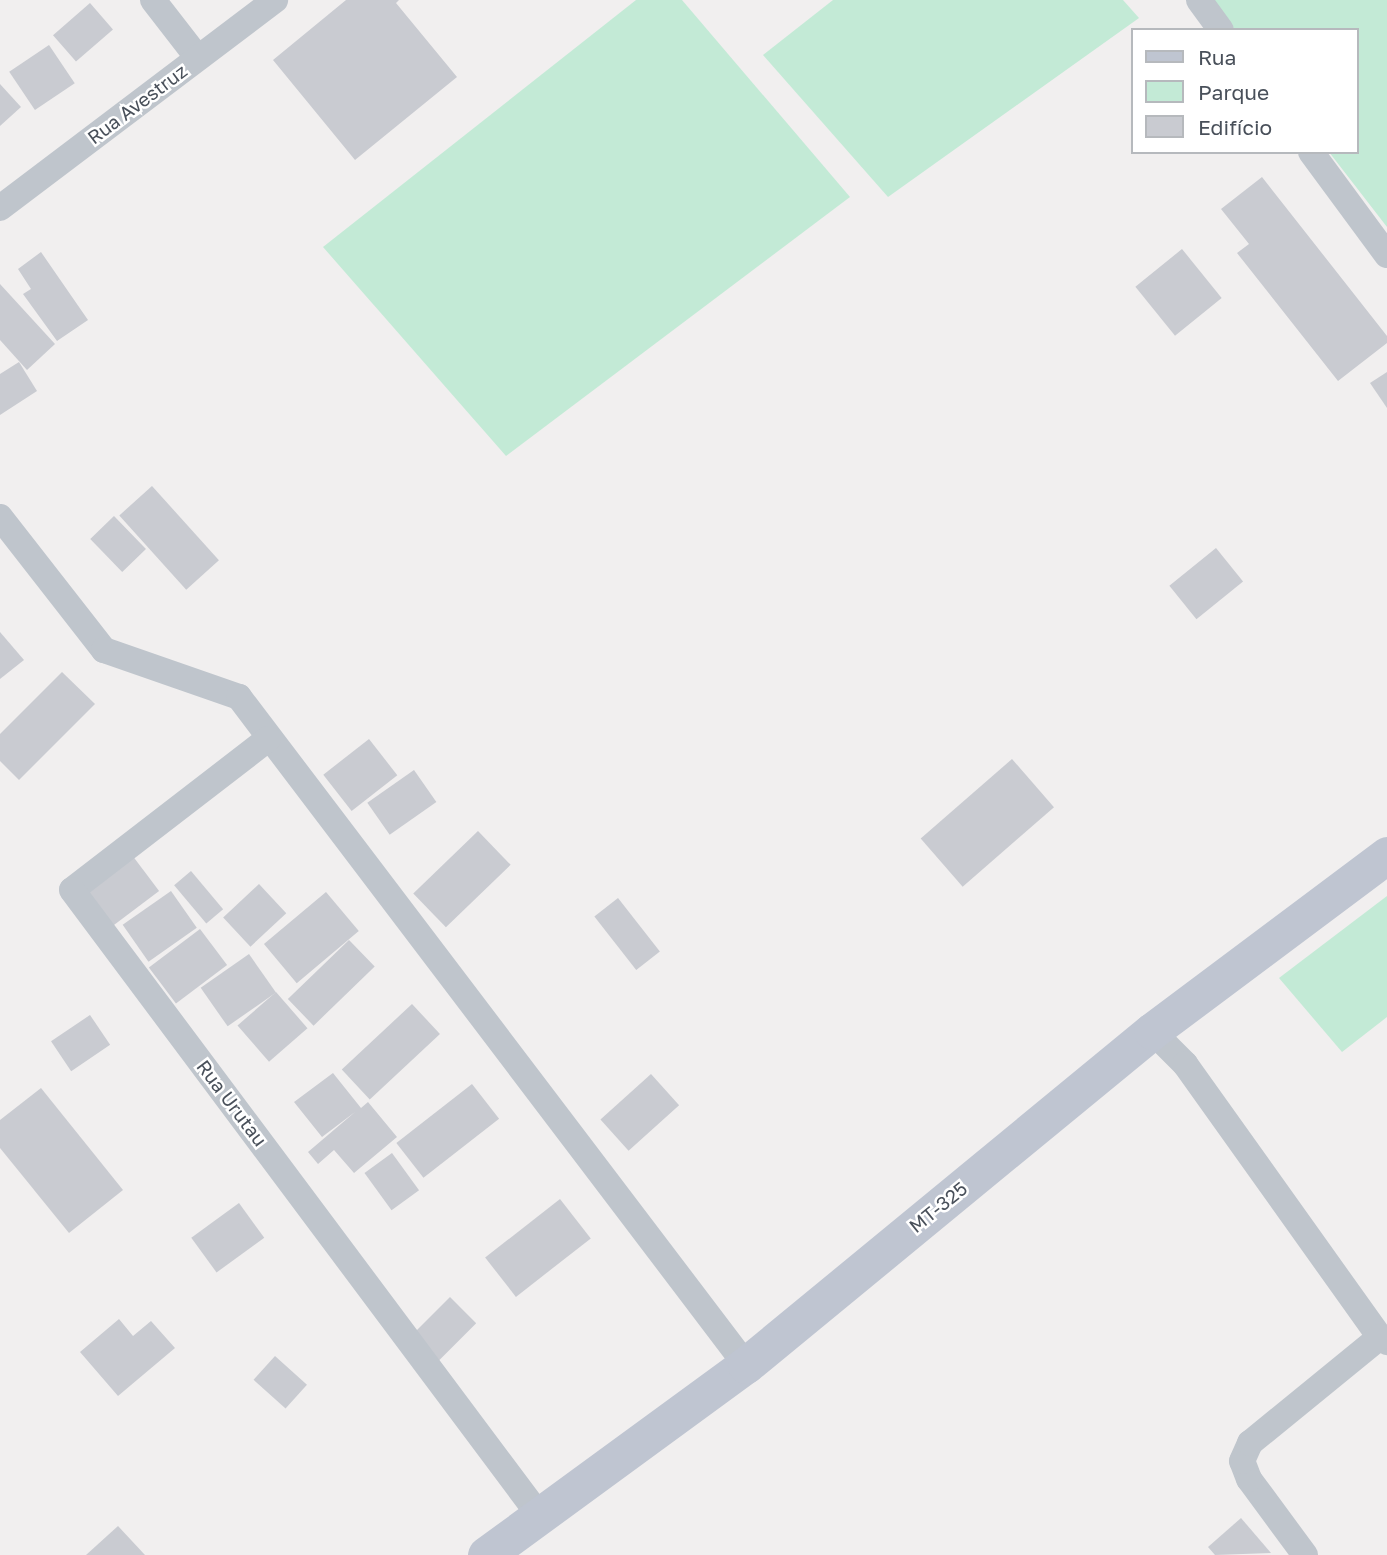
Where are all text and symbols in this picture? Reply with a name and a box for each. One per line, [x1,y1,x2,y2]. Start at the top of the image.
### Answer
legend [1132,28,1359,154]
text: Rua [1198,44,1236,70]
street label: Rua Avestruz [83,59,191,149]
text: Parque [1198,79,1269,105]
text: Edifício [1198,114,1272,140]
street label: Rua Urutau [192,1055,272,1151]
street label: MT-325 [904,1177,972,1237]

